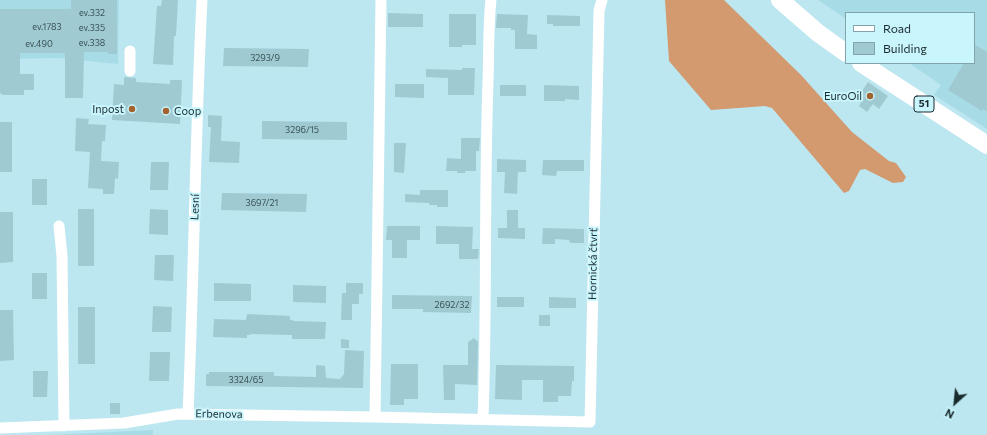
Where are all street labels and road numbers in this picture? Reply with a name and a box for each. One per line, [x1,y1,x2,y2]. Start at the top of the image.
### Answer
road number: 51 [914,96,934,112]
street label: Lesní [188,194,202,220]
street label: Hornická čtvrť [586,228,600,300]
street label: Erbenova [195,407,243,421]

